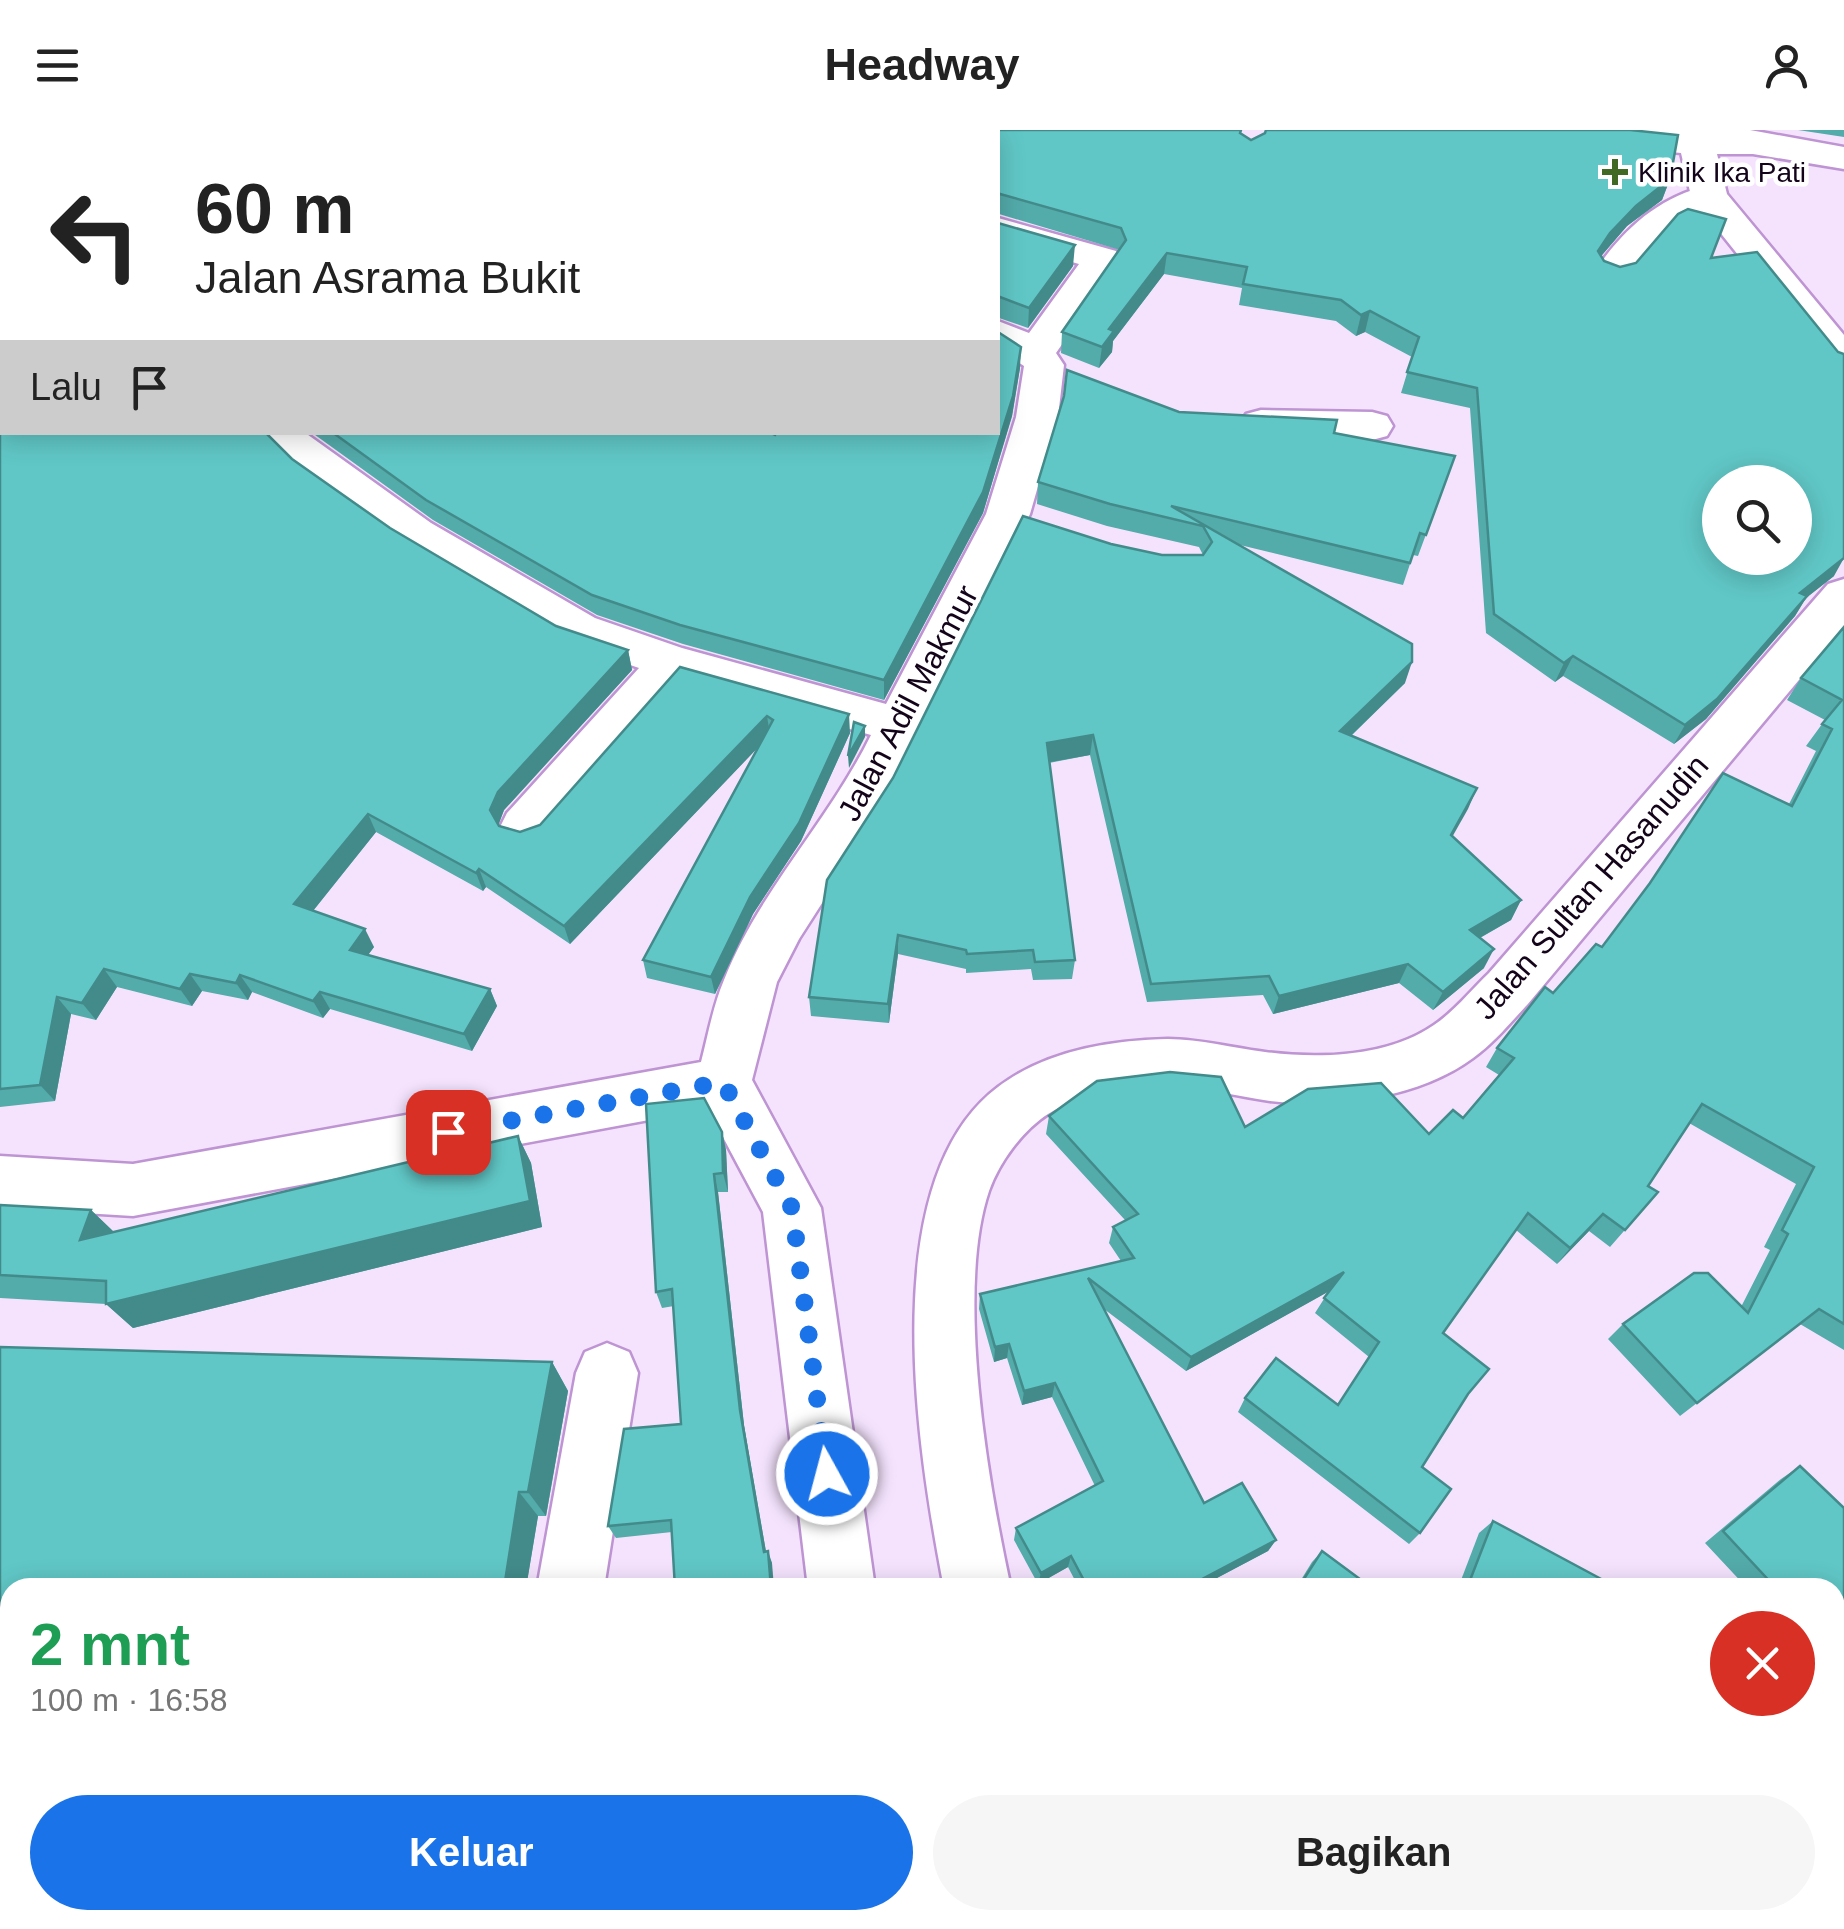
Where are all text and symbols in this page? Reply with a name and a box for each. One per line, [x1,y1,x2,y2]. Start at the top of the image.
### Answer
icon: menu [30,38,85,93]
icon: person [1759,38,1814,93]
text: Headway [824,39,1020,90]
place label: Klinik Ika Pati [1638,157,1806,188]
marker: Klinik Ika Pati [1602,159,1628,185]
icon: left [30,170,160,300]
text: 60 m [195,170,355,248]
text: Jalan Asrama Bukit [195,252,580,303]
icon: arrive [122,360,177,415]
text: Lalu [30,366,102,408]
map controls [1702,465,1812,575]
button: search [1702,465,1812,575]
street label: Jalan Adil Makmur [831,579,985,827]
street label: Jalan Sultan Hasanudin [1467,748,1715,1026]
pin [406,1090,491,1175]
icon: arrive [421,1105,476,1160]
position arrow [775,1422,879,1526]
text: 2 mnt [30,1611,190,1678]
button: close [1710,1611,1815,1716]
text: 100 m · 16:58 [30,1682,227,1718]
button: Keluar [30,1795,913,1910]
button: Bagikan [933,1795,1815,1910]

